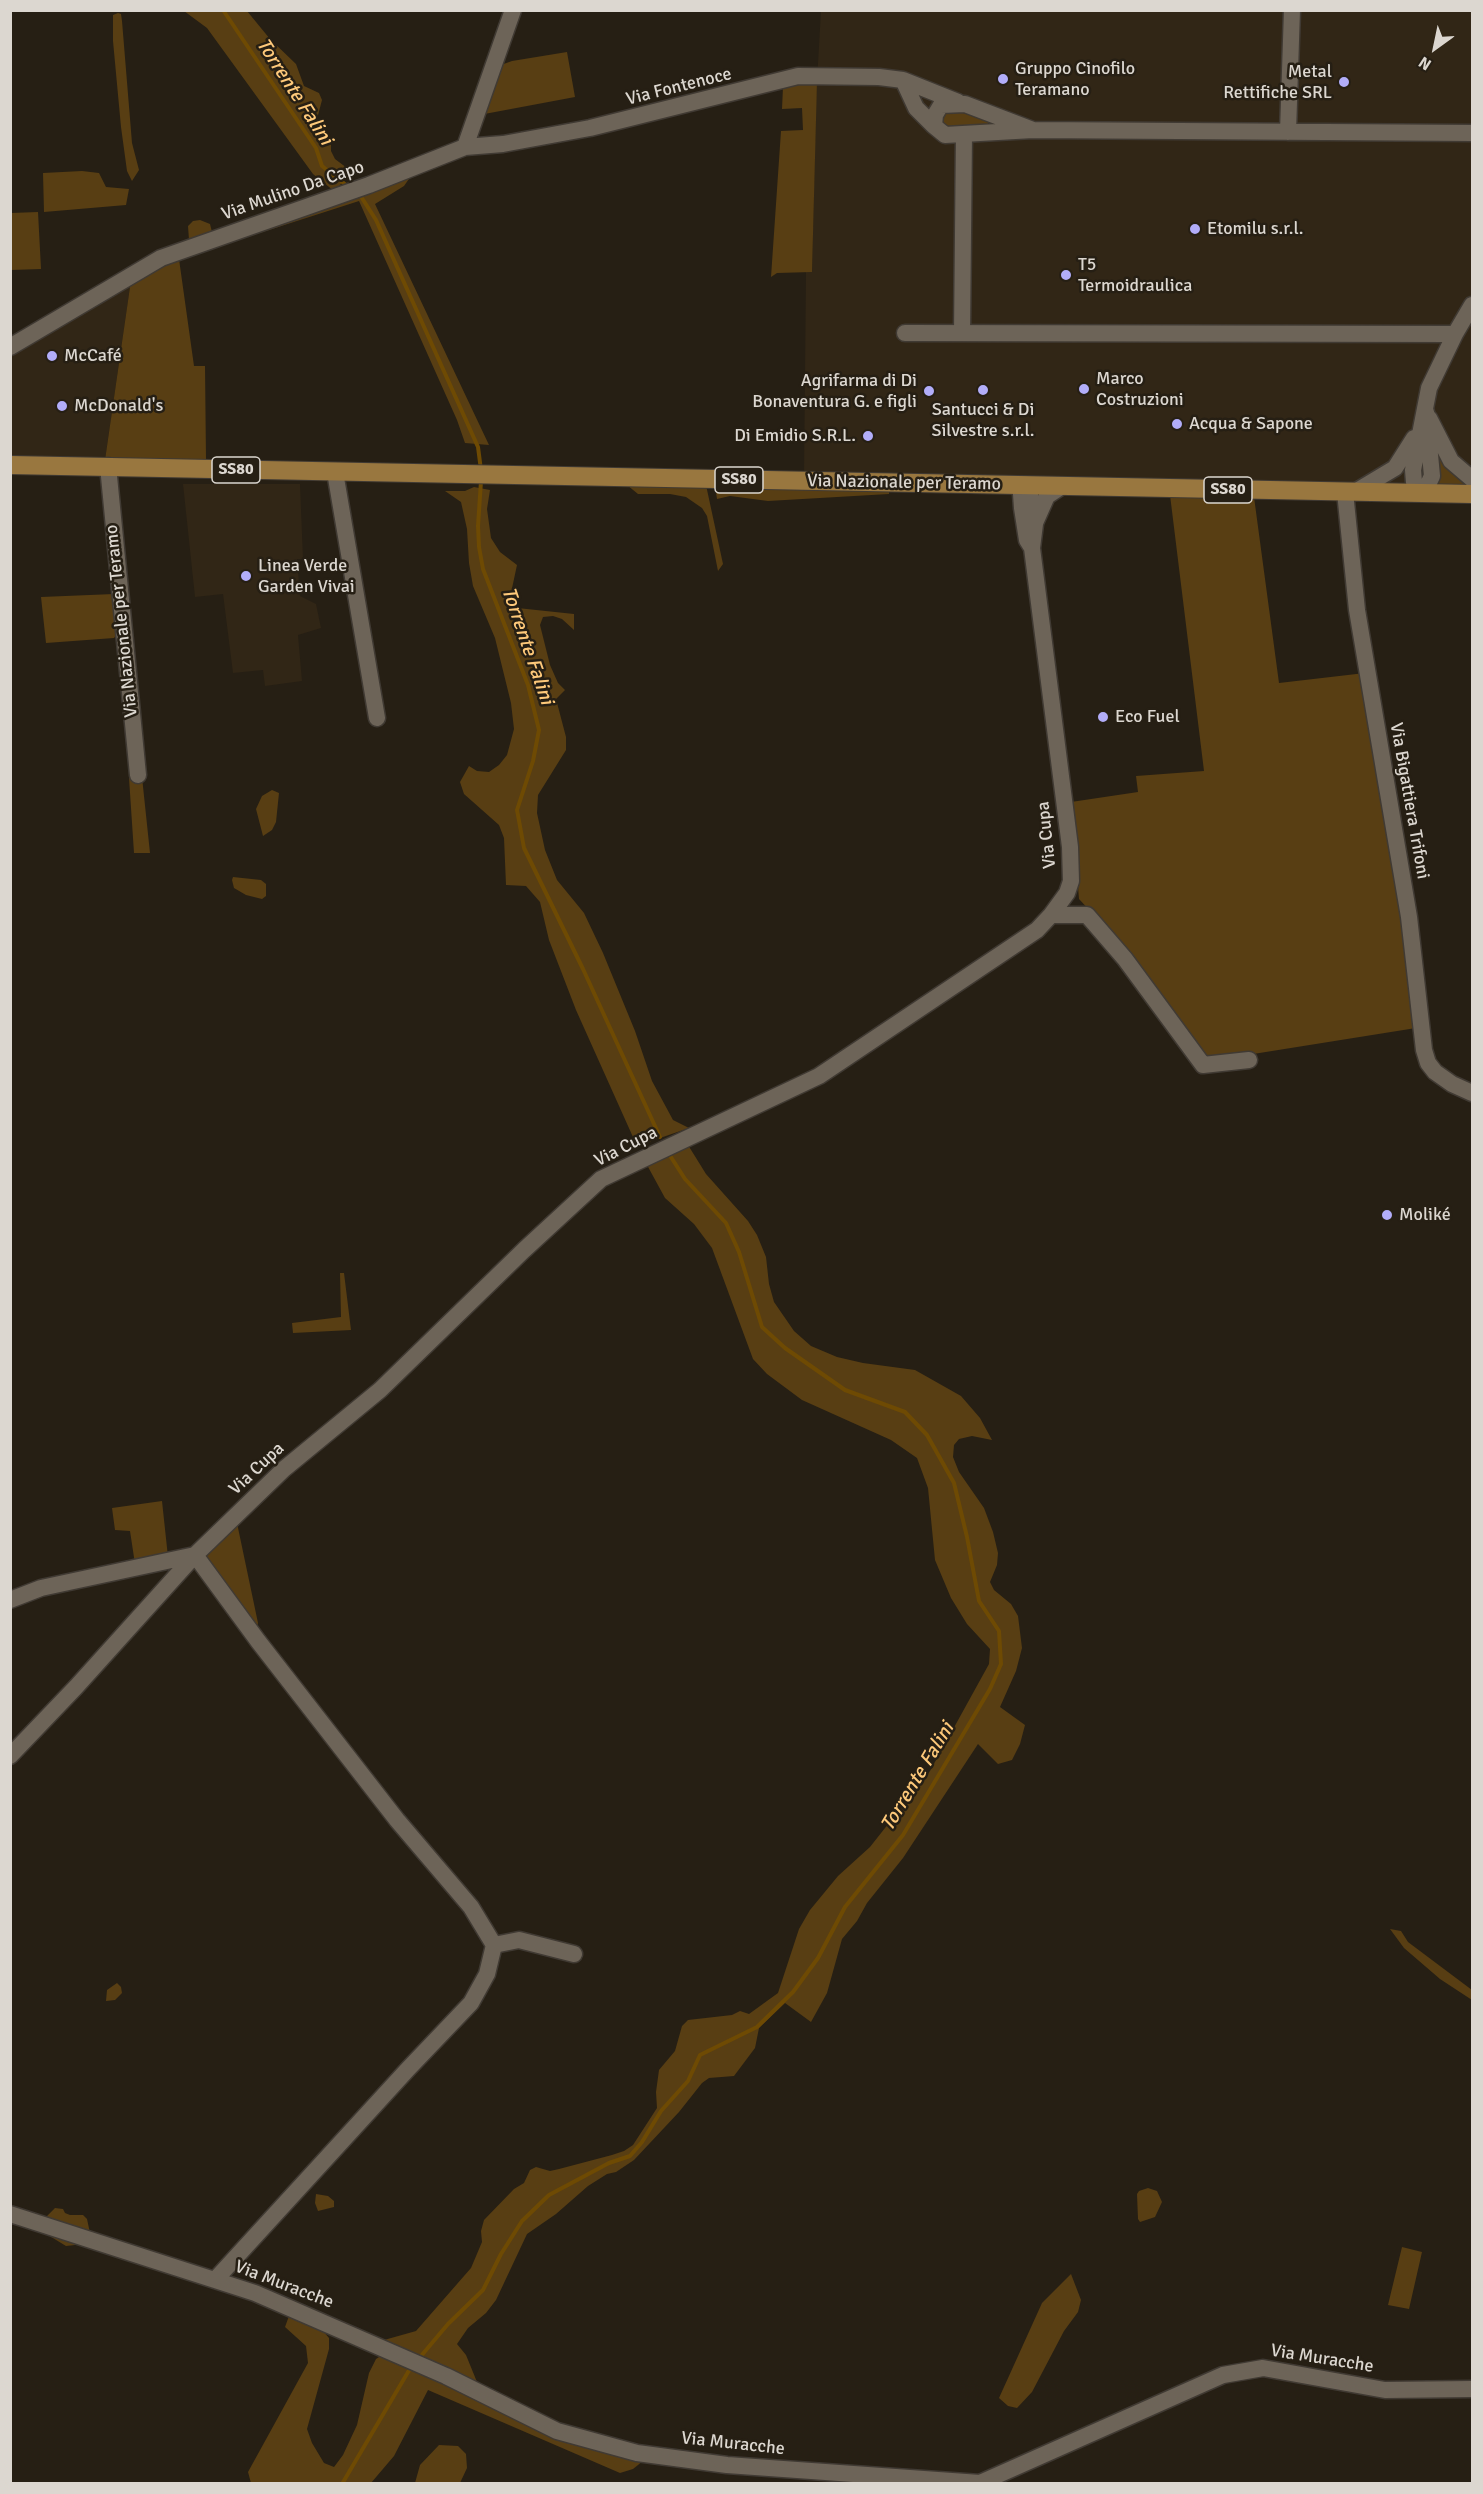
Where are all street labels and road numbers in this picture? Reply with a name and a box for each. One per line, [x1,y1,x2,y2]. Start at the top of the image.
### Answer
street label: Via Fontenoce [624,63,734,111]
street label: Via Mulino Da Capo [219,156,367,226]
road number: SS80 [212,457,260,483]
road number: SS80 [715,467,763,493]
street label: Via Nazionale per Teramo [807,471,1001,495]
road number: SS80 [1204,477,1252,503]
street label: Via Nazionale per Teramo [101,524,143,718]
street label: Via Bigattiera Trifoni [1385,721,1433,881]
street label: Via Cupa [1033,800,1061,870]
street label: Via Cupa [591,1122,661,1172]
street label: Via Cupa [225,1438,289,1500]
street label: Via Muracche [232,2256,336,2314]
street label: Via Muracche [1269,2340,1375,2378]
street label: Via Muracche [680,2428,786,2460]

